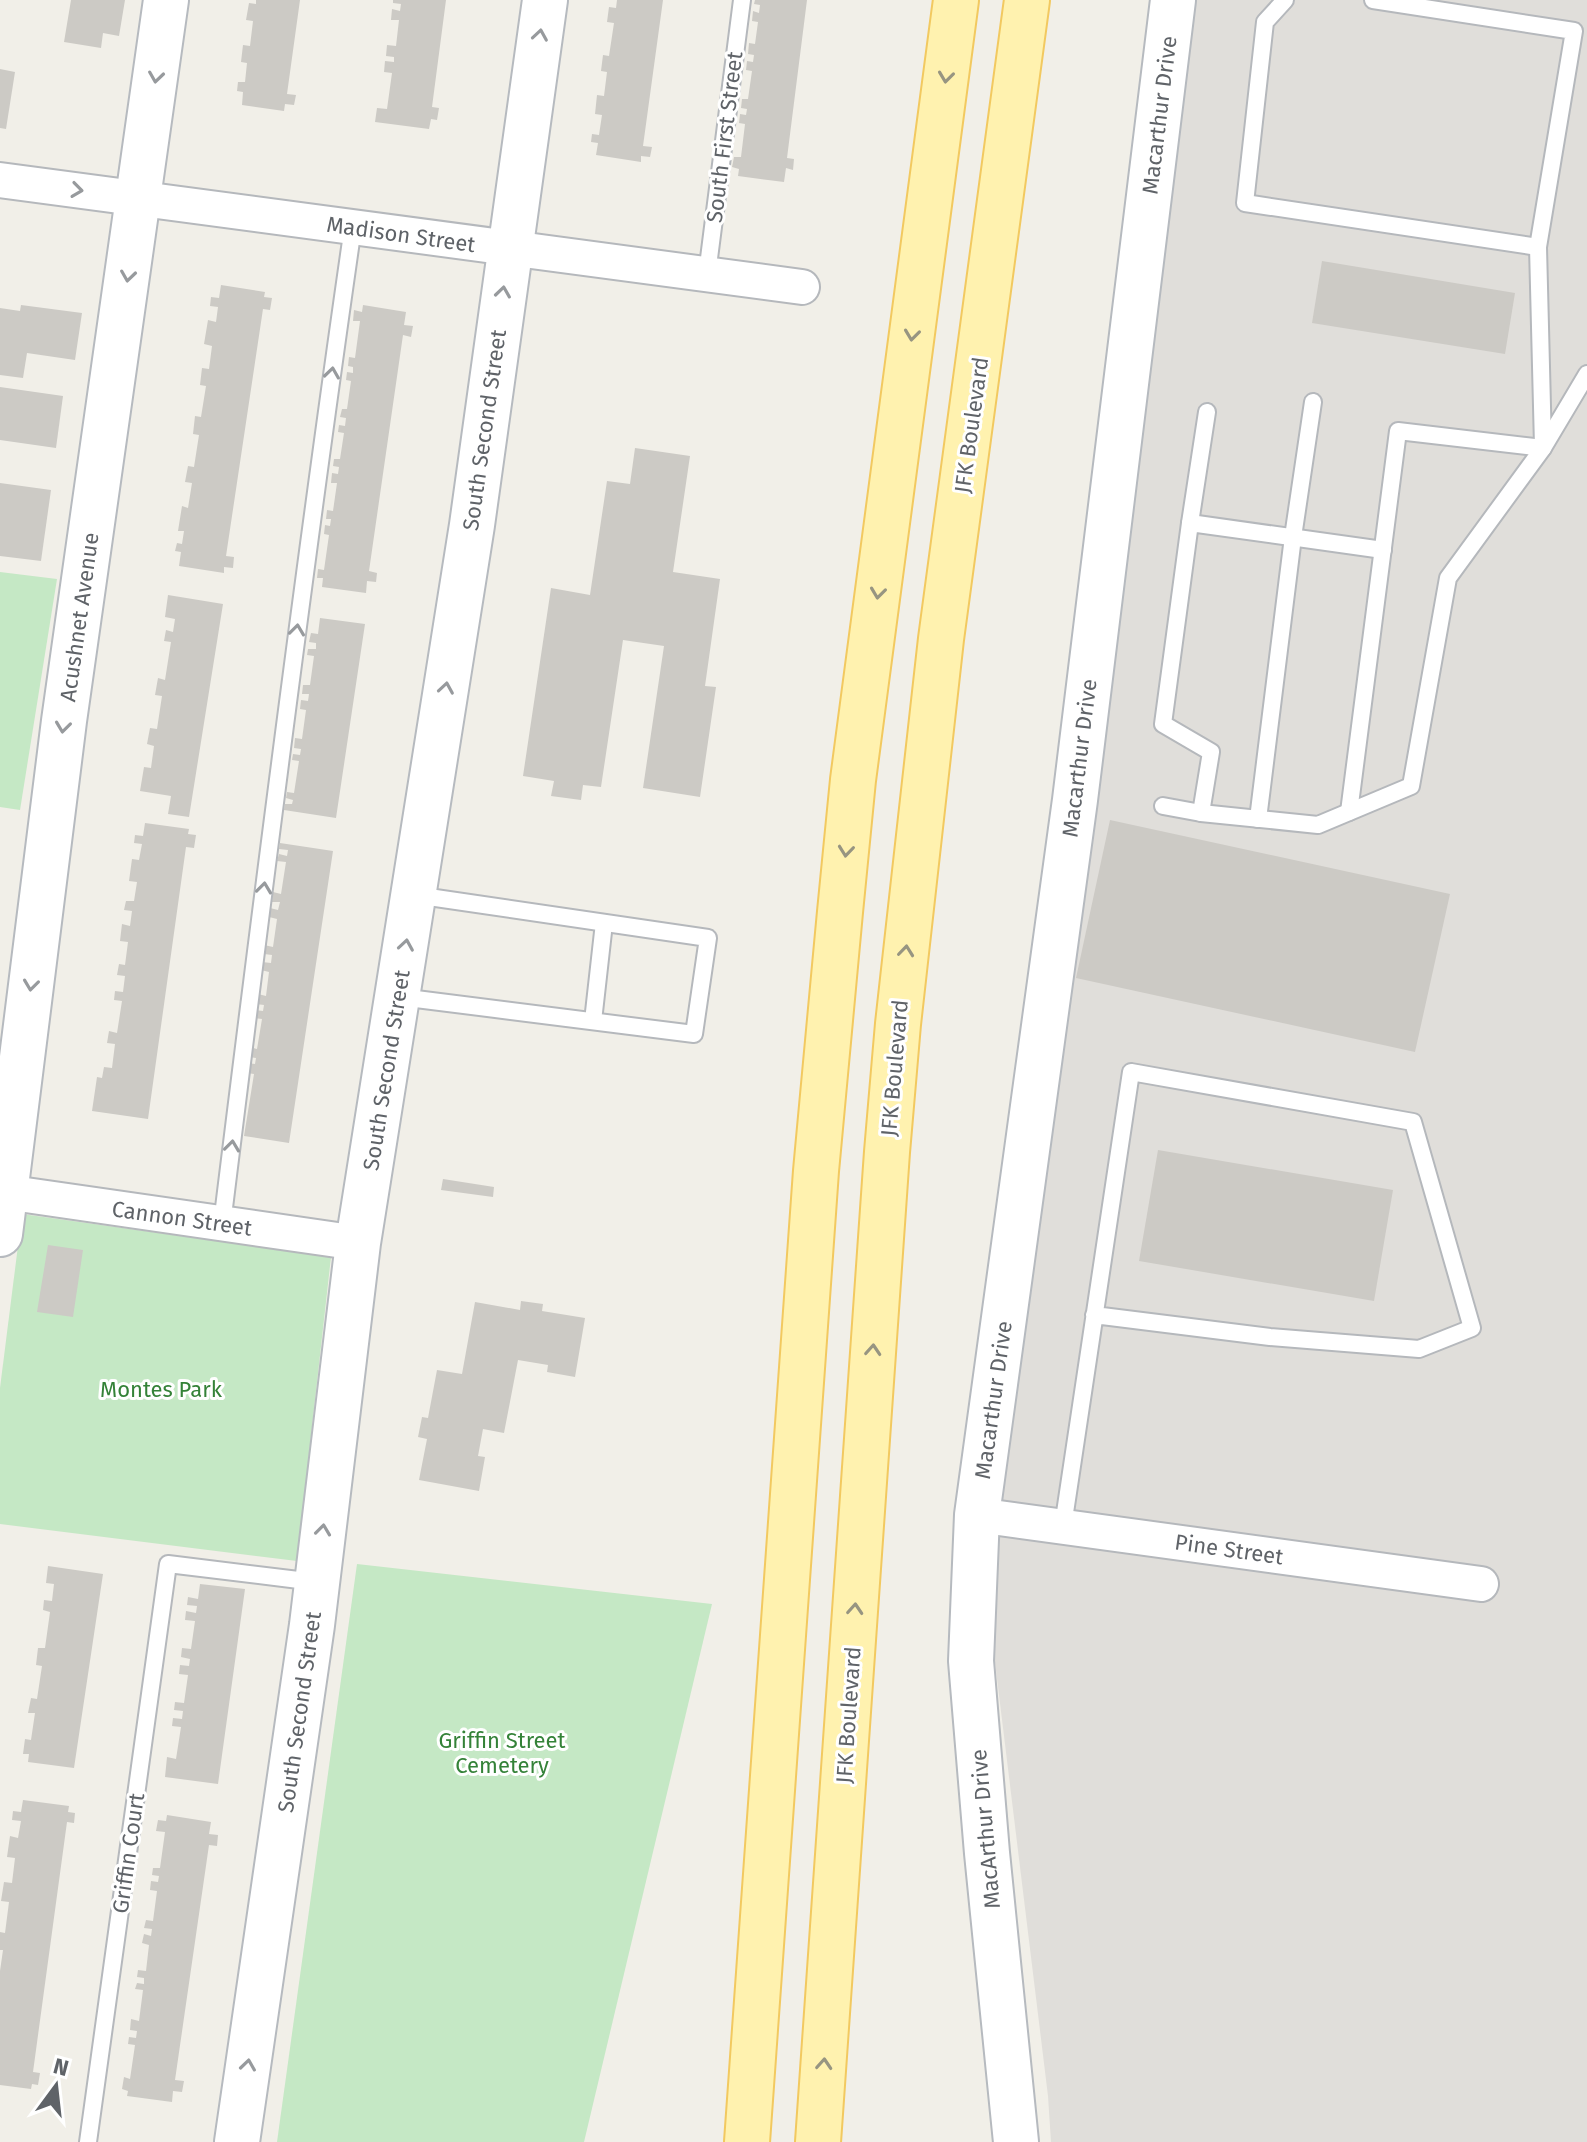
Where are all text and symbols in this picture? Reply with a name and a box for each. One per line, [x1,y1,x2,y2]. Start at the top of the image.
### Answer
one-way arrow [531,28,548,42]
street label: Macarthur Drive [1136,34,1183,196]
street label: South First Street [701,50,748,224]
one-way arrow [148,70,165,84]
one-way arrow [938,70,955,84]
one-way arrow [70,181,84,198]
street label: Madison Street [325,211,477,258]
one-way arrow [120,269,137,283]
one-way arrow [495,285,512,298]
street label: South Second Street [457,328,512,532]
one-way arrow [904,328,921,342]
street label: JFK Boulevard [949,355,994,495]
one-way arrow [323,366,340,380]
street label: Acushnet Avenue [54,531,105,703]
one-way arrow [870,586,887,600]
one-way arrow [288,623,305,637]
street label: Macarthur Drive [1056,677,1103,839]
one-way arrow [437,681,454,695]
one-way arrow [55,720,72,734]
one-way arrow [837,845,854,858]
one-way arrow [255,881,272,894]
one-way arrow [397,938,414,952]
one-way arrow [897,944,914,957]
street label: South Second Street [357,968,416,1172]
one-way arrow [23,978,40,992]
street label: JFK Boulevard [875,999,914,1137]
one-way arrow [223,1139,240,1153]
street label: Cannon Street [110,1195,254,1242]
street label: Macarthur Drive [969,1319,1018,1481]
one-way arrow [864,1343,881,1356]
park label: Montes Park [100,1376,223,1403]
one-way arrow [314,1523,331,1536]
street label: Pine Street [1173,1529,1285,1570]
one-way arrow [846,1602,863,1615]
street label: South Second Street [272,1610,327,1814]
street label: JFK Boulevard [830,1646,867,1784]
park label: Griffin Street Cemetery [438,1727,566,1779]
street label: MacArthur Drive [965,1748,1006,1910]
street label: Griffin Court [107,1791,150,1915]
north arrow [16,2046,96,2126]
text: N [51,2052,72,2082]
one-way arrow [815,2057,832,2070]
one-way arrow [239,2058,256,2072]

